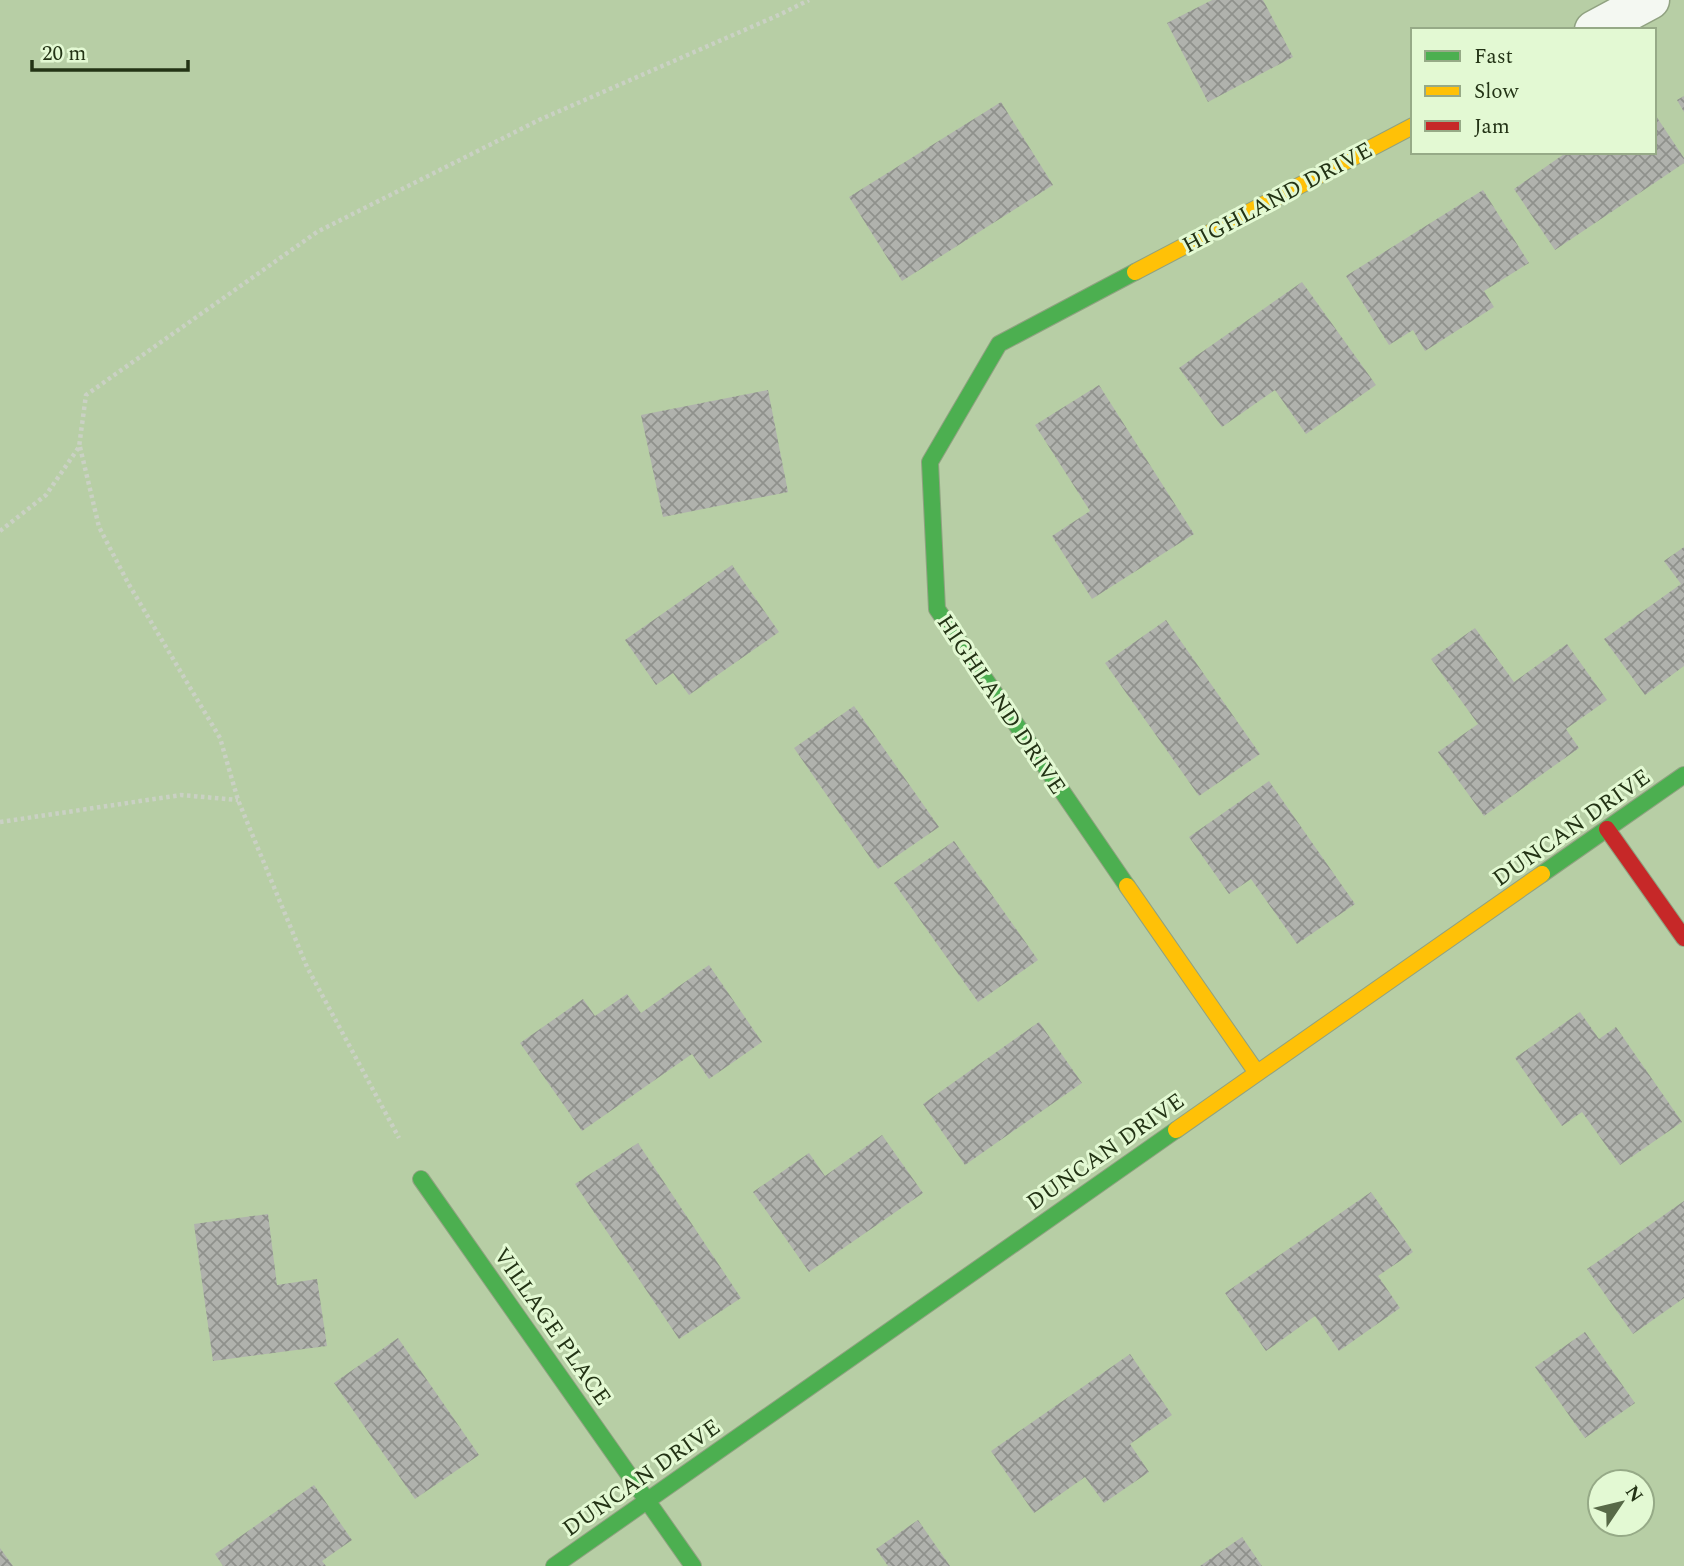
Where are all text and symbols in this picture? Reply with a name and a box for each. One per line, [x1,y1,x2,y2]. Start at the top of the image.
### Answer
scale bar [32,28,187,72]
legend [1411,28,1656,154]
text: 20 m [42,38,86,70]
text: Fast [1474,41,1513,73]
text: Slow [1474,76,1520,108]
text: Jam [1474,111,1510,143]
street label: HIGHLAND DRIVE [1176,133,1379,263]
street label: HIGHLAND DRIVE [927,608,1074,802]
street label: DUNCAN DRIVE [1486,760,1658,896]
street label: DUNCAN DRIVE [1020,1084,1192,1220]
street label: VILLAGE PLACE [484,1240,620,1413]
street label: DUNCAN DRIVE [556,1410,728,1546]
north arrow [1586,1468,1656,1538]
text: N [1617,1479,1650,1509]

